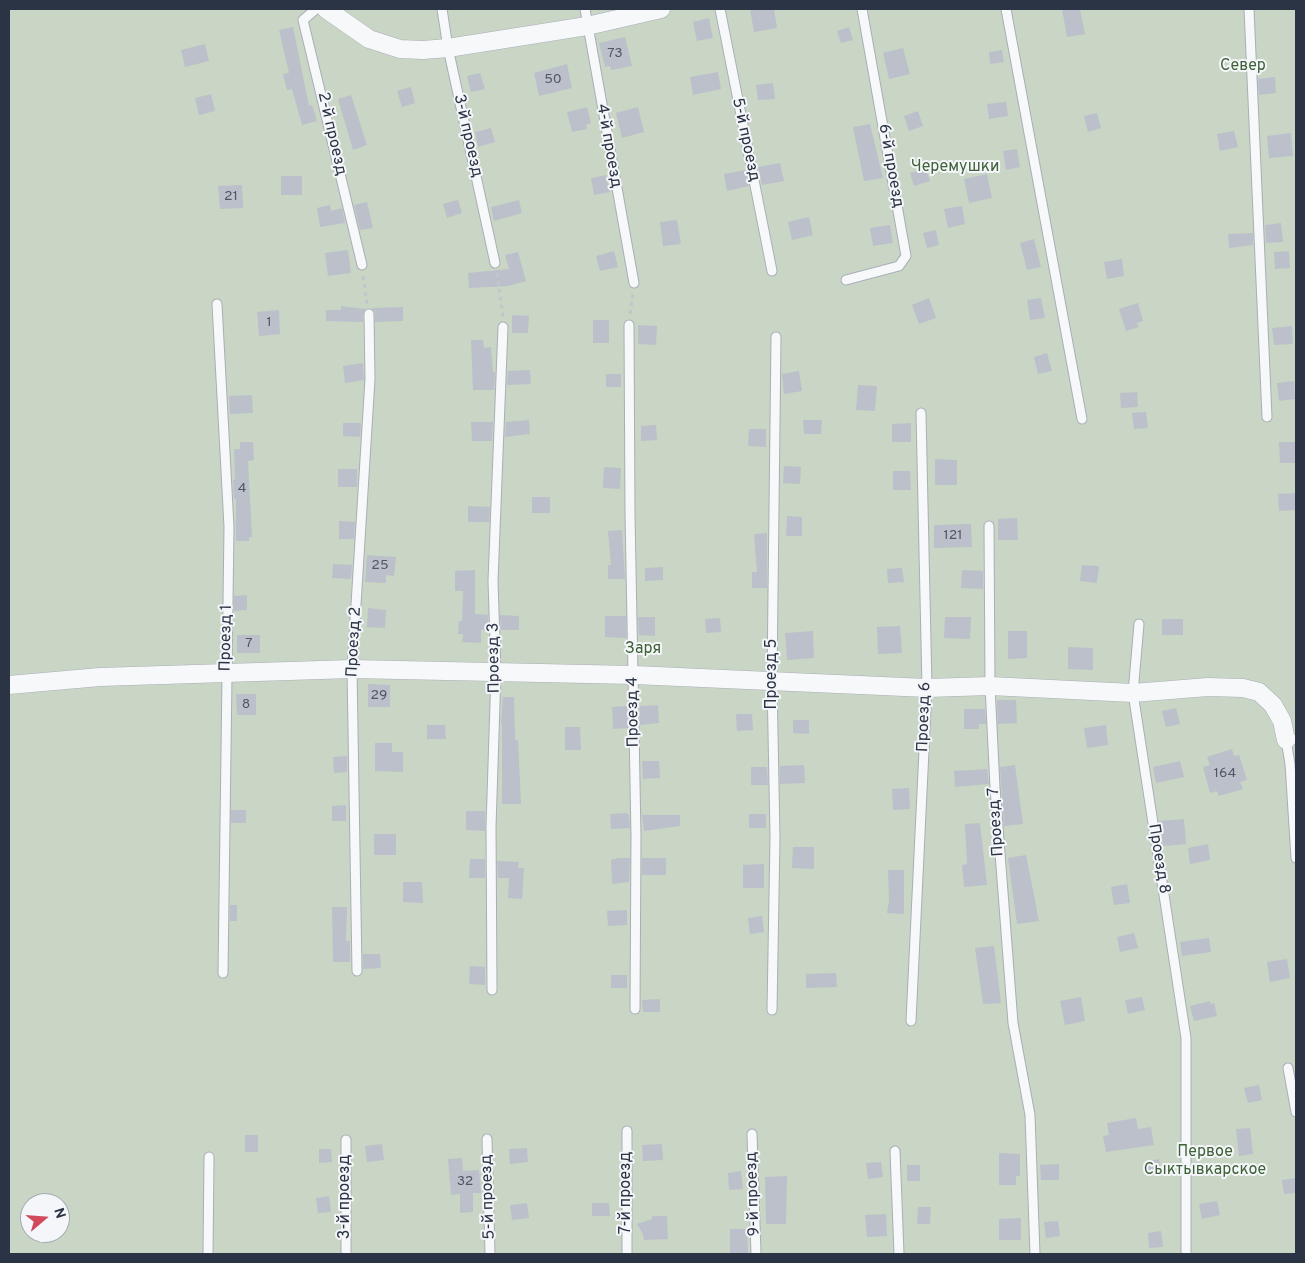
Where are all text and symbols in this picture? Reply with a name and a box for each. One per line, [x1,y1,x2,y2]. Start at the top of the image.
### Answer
house number: 73 [607,46,623,62]
park label: Север [1220,57,1266,77]
house number: 50 [544,72,562,88]
street label: 2-й проезд [312,90,350,178]
street label: 3-й проезд [448,93,486,179]
street label: 5-й проезд [727,96,763,184]
street label: 4-й проезд [591,102,625,190]
street label: 6-й проезд [873,123,907,209]
park label: Черемушки [911,158,999,178]
house number: 21 [224,189,238,205]
house number: 1 [266,315,272,331]
house number: 4 [238,481,246,497]
house number: 121 [943,528,963,544]
house number: 25 [371,558,389,574]
street label: Проезд 1 [217,604,237,672]
street label: Проезд 2 [344,606,366,678]
street label: Проезд 3 [485,623,505,693]
house number: 7 [245,636,253,652]
street label: Проезд 5 [763,639,783,709]
park label: Заря [625,640,661,660]
street label: Проезд 4 [624,676,644,748]
street label: Проезд 6 [914,681,936,753]
house number: 29 [371,688,387,704]
house number: 8 [242,697,250,713]
house number: 164 [1214,766,1236,782]
street label: Проезд 7 [985,787,1009,857]
street label: Проезд 8 [1143,823,1173,895]
park label: Первое Сыктывкарское [1144,1143,1266,1181]
street label: 9-й проезд [743,1151,765,1237]
street label: 7-й проезд [617,1152,637,1234]
street label: 5-й проезд [478,1154,500,1240]
street label: 3-й проезд [336,1155,356,1239]
house number: 32 [457,1174,473,1190]
north arrow [20,1193,70,1243]
text: N [49,1206,68,1221]

